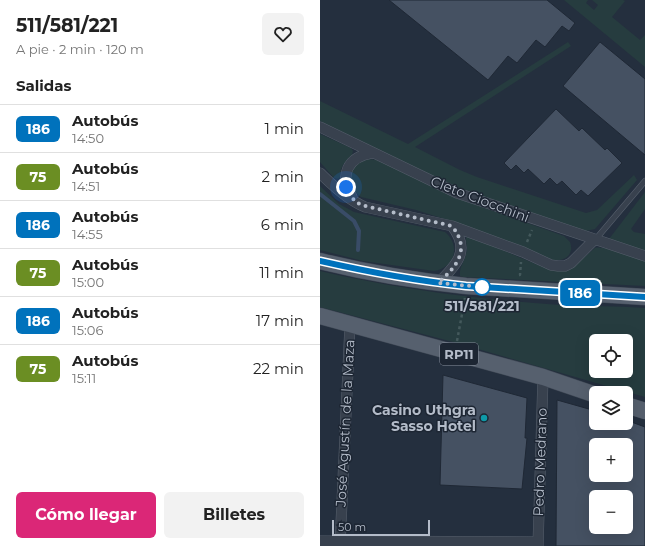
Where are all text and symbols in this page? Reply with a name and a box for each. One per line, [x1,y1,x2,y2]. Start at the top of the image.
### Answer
button: heart [262,13,304,55]
text: 511/581/221 [16,14,118,37]
text: A pie · 2 min · 120 m [16,41,144,57]
text: Salidas [16,76,71,95]
text: Autobús [72,111,138,130]
text: 1 min [265,119,304,138]
text: 186 [26,120,50,138]
text: 14:50 [72,130,104,146]
text: Autobús [72,159,138,178]
text: 2 min [261,167,304,186]
text: 75 [30,168,46,186]
street label: Cleto Ciocchini [428,172,532,226]
your location [336,177,356,197]
text: 14:51 [72,178,100,194]
text: Autobús [72,207,138,226]
text: 6 min [261,215,304,234]
text: 186 [26,216,50,234]
text: 14:55 [72,226,103,242]
text: Autobús [72,255,138,274]
text: 11 min [259,263,304,282]
text: 75 [30,264,46,282]
text: 15:00 [72,274,104,290]
marker: 511/581/221 [473,278,491,296]
line badge: 186 [557,280,603,306]
text: 186 [568,284,592,302]
place label: 511/581/221 [444,297,520,315]
text: Autobús [72,303,138,322]
text: 17 min [256,311,304,330]
text: 186 [26,312,50,330]
text: 15:06 [72,322,103,338]
map controls [589,334,633,534]
button: locate [589,334,633,378]
street label: José Agustín de la Maza [332,339,358,508]
road number: RP11 [440,343,478,365]
text: Autobús [72,351,138,370]
text: 22 min [253,359,304,378]
text: 75 [30,360,46,378]
text: 15:11 [72,370,96,386]
button: layers [589,386,633,430]
place label: Casino Uthgra Sasso Hotel [372,401,476,435]
street label: Pedro Medrano [529,407,551,517]
marker: Casino Uthgra Sasso Hotel [479,413,489,423]
button: + [589,438,633,482]
button: − [589,490,633,534]
button: Cómo llegar [16,492,156,538]
button: Billetes [164,492,304,538]
scale bar [332,518,430,537]
text: 50 m [338,520,366,534]

